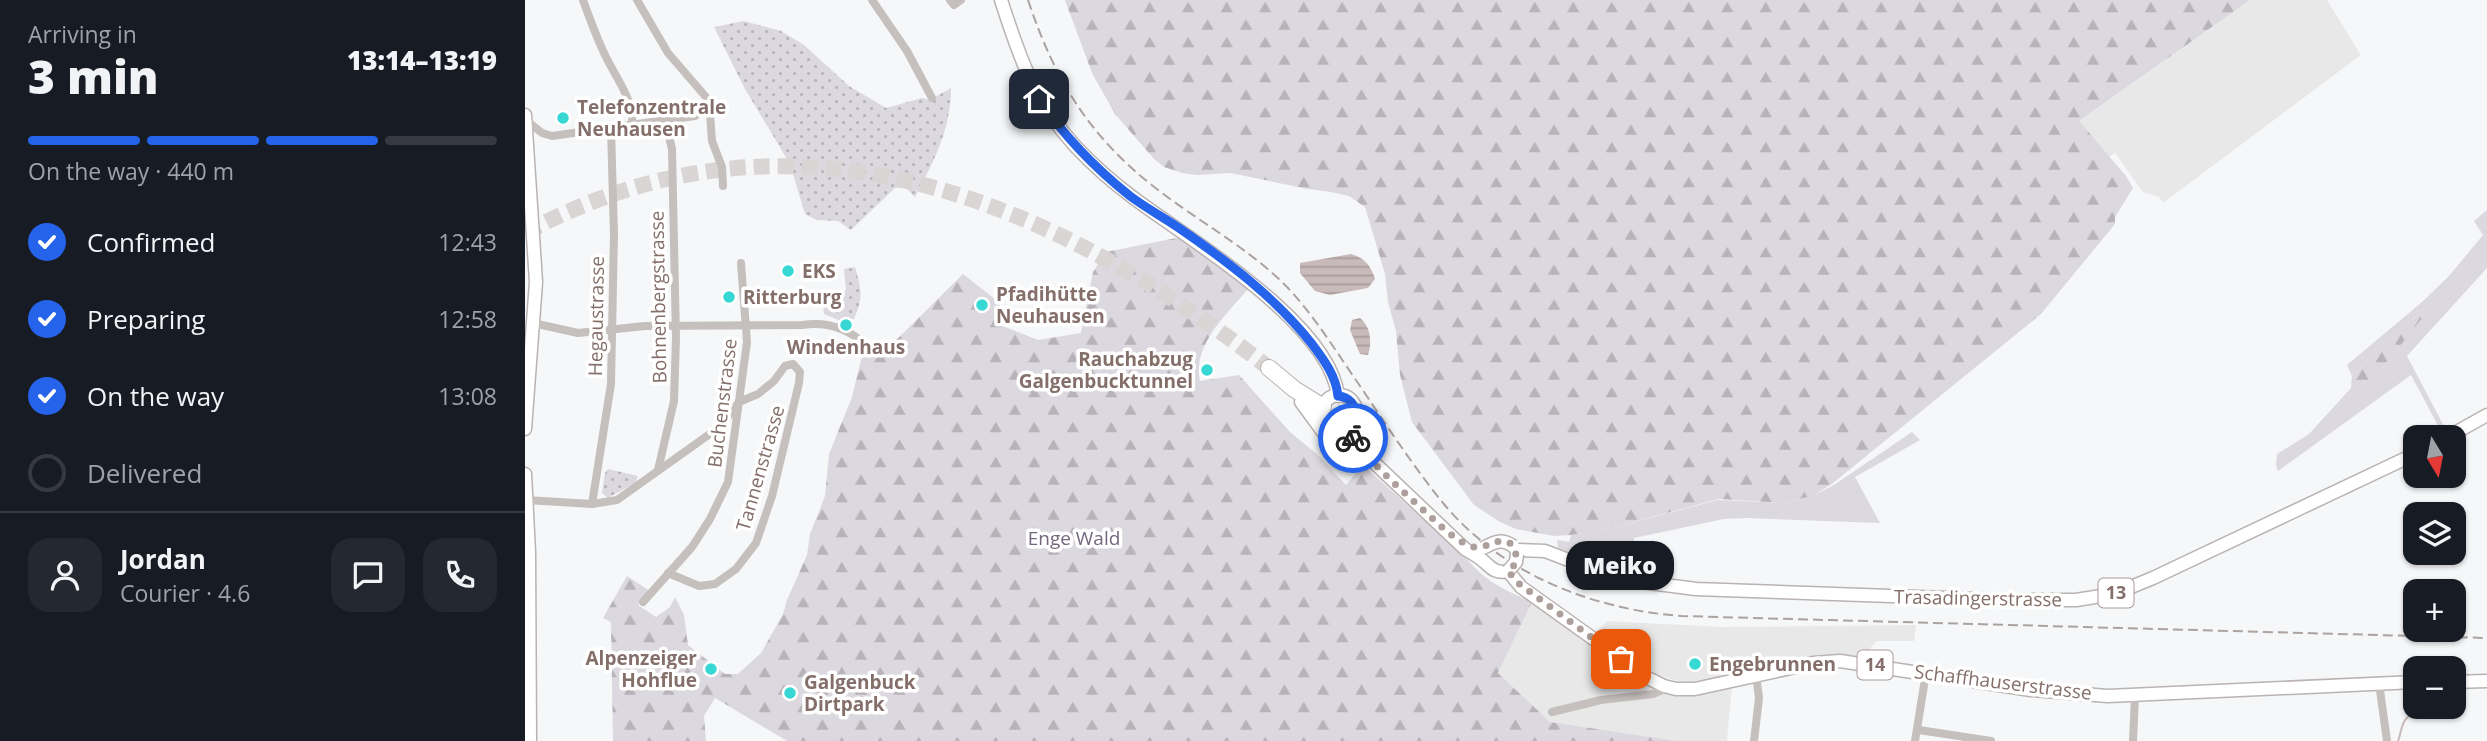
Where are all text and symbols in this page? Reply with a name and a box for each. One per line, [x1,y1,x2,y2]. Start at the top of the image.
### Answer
text: Arriving in [28,18,137,50]
text: 13:14–13:19 [347,42,497,78]
text: 3 min [28,45,159,107]
pin [1009,69,1069,129]
icon: home [1020,80,1058,118]
place label: Telefonzentrale Neuhausen [577,94,726,142]
marker: Telefonzentrale Neuhausen [555,110,571,126]
text: On the way · 440 m [28,155,234,187]
street label: Bohnenbergstrasse [643,210,673,384]
icon: check [28,223,66,261]
text: Confirmed [87,224,215,260]
text: 12:43 [438,226,497,258]
street label: Hegaustrasse [582,256,610,376]
place label: EKS [802,258,836,284]
marker: EKS [780,263,796,279]
place label: Pfadihütte Neuhausen [996,281,1105,329]
place label: Ritterburg [743,284,842,310]
marker: Ritterburg [721,289,737,305]
marker: Pfadihütte Neuhausen [974,297,990,313]
icon: check [28,300,66,338]
text: Preparing [87,301,205,337]
text: 12:58 [438,303,497,335]
marker: Windenhaus [838,317,854,333]
place label: Windenhaus [787,334,905,360]
street label: Buchenstrasse [701,337,743,469]
place label: Rauchabzug Galgenbucktunnel [1019,346,1193,394]
marker: Rauchabzug Galgenbucktunnel [1199,362,1215,378]
icon: check [28,377,66,415]
text: On the way [87,378,224,414]
text: 13:08 [438,380,497,412]
street label: Tannenstrasse [730,402,790,534]
courier [1318,403,1388,473]
icon: bike [1334,419,1372,457]
north arrow [2403,425,2466,488]
map controls [2403,425,2466,719]
text: Delivered [87,455,202,491]
button: layers [2403,502,2466,565]
park label: Enge Wald [1028,525,1120,551]
button: person [28,538,102,612]
button: chat [331,538,405,612]
button: phone [423,538,497,612]
callout: Meiko [1567,540,1675,589]
text: Jordan [120,541,206,577]
text: Meiko [1583,549,1657,581]
text: Courier · 4.6 [120,577,250,609]
road number: 13 [2099,578,2133,608]
button: + [2403,579,2466,642]
street label: Trasadingerstrasse [1894,584,2062,612]
pin [1591,629,1651,689]
icon: bag [1602,640,1640,678]
place label: Alpenzeiger Hohflue [585,645,697,693]
road number: 14 [1857,650,1893,680]
place label: Engebrunnen [1709,651,1836,677]
marker: Engebrunnen [1687,656,1703,672]
button: − [2403,656,2466,719]
street label: Schaffhauserstrasse [1913,658,2093,706]
marker: Alpenzeiger Hohflue [703,661,719,677]
place label: Galgenbuck Dirtpark [804,669,916,717]
marker: Galgenbuck Dirtpark [782,685,798,701]

